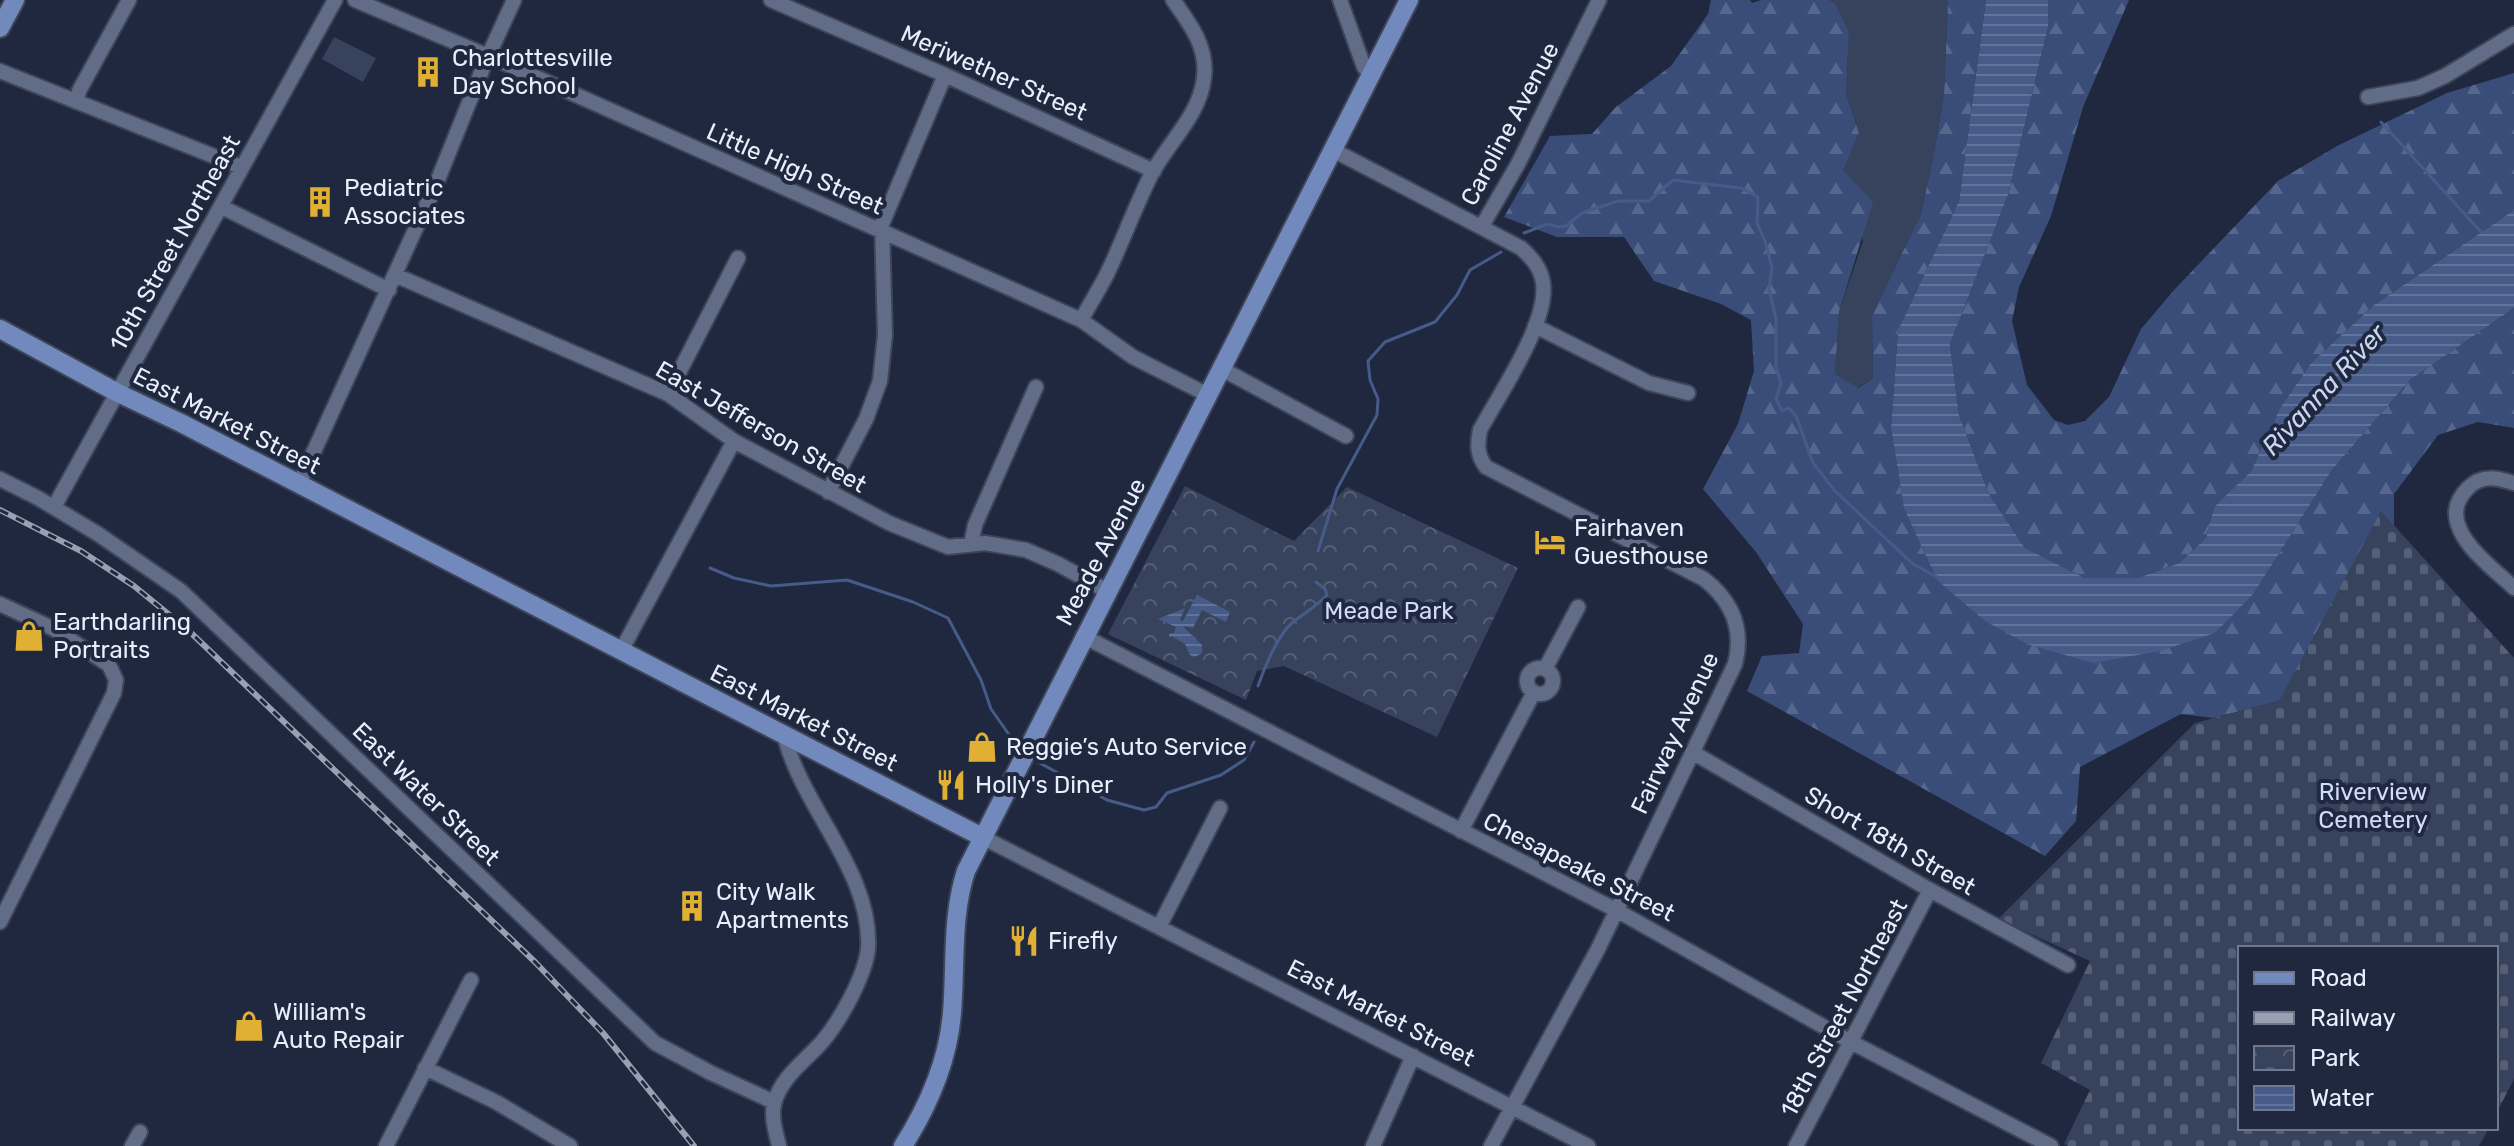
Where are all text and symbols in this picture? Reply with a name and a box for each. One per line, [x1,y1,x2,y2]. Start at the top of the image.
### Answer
street label: Meriwether Street [897,19,1091,127]
street label: Caroline Avenue [1455,38,1565,210]
place label: Charlottesville Day School [452,44,613,100]
building icon: Charlottesville Day School [411,55,445,89]
street label: Little High Street [702,117,888,221]
street label: 10th Street Northeast [104,130,246,356]
place label: Pediatric Associates [344,174,466,230]
building icon: Pediatric Associates [303,185,337,219]
water label: Rivanna River [2255,317,2393,462]
street label: East Jefferson Street [651,355,871,499]
street label: East Market Street [129,362,325,480]
street label: Meade Avenue [1050,474,1152,630]
place label: Fairhaven Guesthouse [1574,514,1708,570]
hotel icon: Fairhaven Guesthouse [1533,525,1567,559]
park label: Meade Park [1324,597,1454,625]
place label: Earthdarling Portraits [53,608,191,664]
shop icon: Earthdarling Portraits [12,619,46,653]
street label: Fairway Avenue [1625,648,1725,818]
street label: East Market Street [706,659,902,777]
street label: East Water Street [347,717,505,871]
shop icon: Reggie’s Auto Service [965,730,999,764]
place label: Reggie’s Auto Service [1006,733,1247,761]
restaurant icon: Holly's Diner [934,768,968,802]
place label: Holly's Diner [975,771,1113,799]
park label: Riverview Cemetery [2318,778,2428,834]
street label: Short 18th Street [1800,781,1980,901]
street label: Chesapeake Street [1479,807,1679,927]
place label: City Walk Apartments [716,878,849,934]
building icon: City Walk Apartments [675,889,709,923]
street label: 18th Street Northeast [1775,894,1913,1122]
restaurant icon: Firefly [1007,924,1041,958]
place label: Firefly [1048,927,1118,955]
legend [2238,946,2498,1130]
street label: East Market Street [1283,954,1479,1072]
text: Road [2310,964,2367,992]
place label: William's Auto Repair [273,998,404,1054]
text: Railway [2310,1004,2396,1032]
shop icon: William's Auto Repair [232,1009,266,1043]
text: Park [2310,1044,2361,1072]
text: Water [2310,1084,2374,1112]

